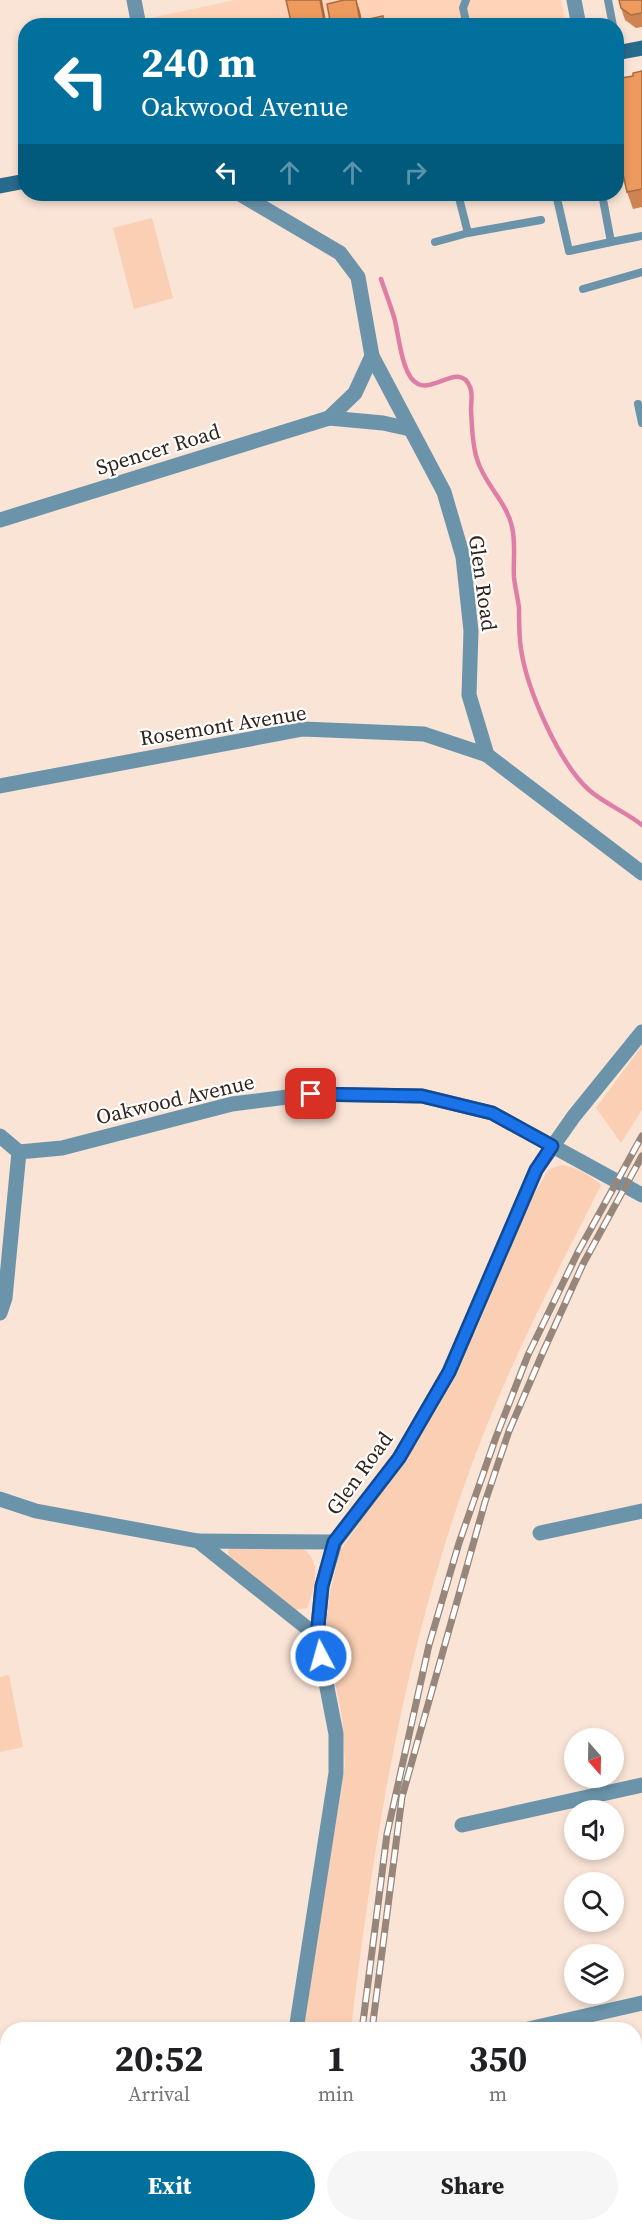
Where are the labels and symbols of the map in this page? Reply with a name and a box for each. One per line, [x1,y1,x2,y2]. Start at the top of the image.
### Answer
street label: Spencer Road [92,416,224,482]
street label: Glen Road [462,533,504,633]
street label: Rosemont Avenue [137,697,309,753]
street label: Oakwood Avenue [93,1067,257,1131]
pin [285,1068,336,1119]
street label: Glen Road [319,1425,399,1521]
position arrow [289,1624,353,1688]
north arrow [564,1728,624,1788]

